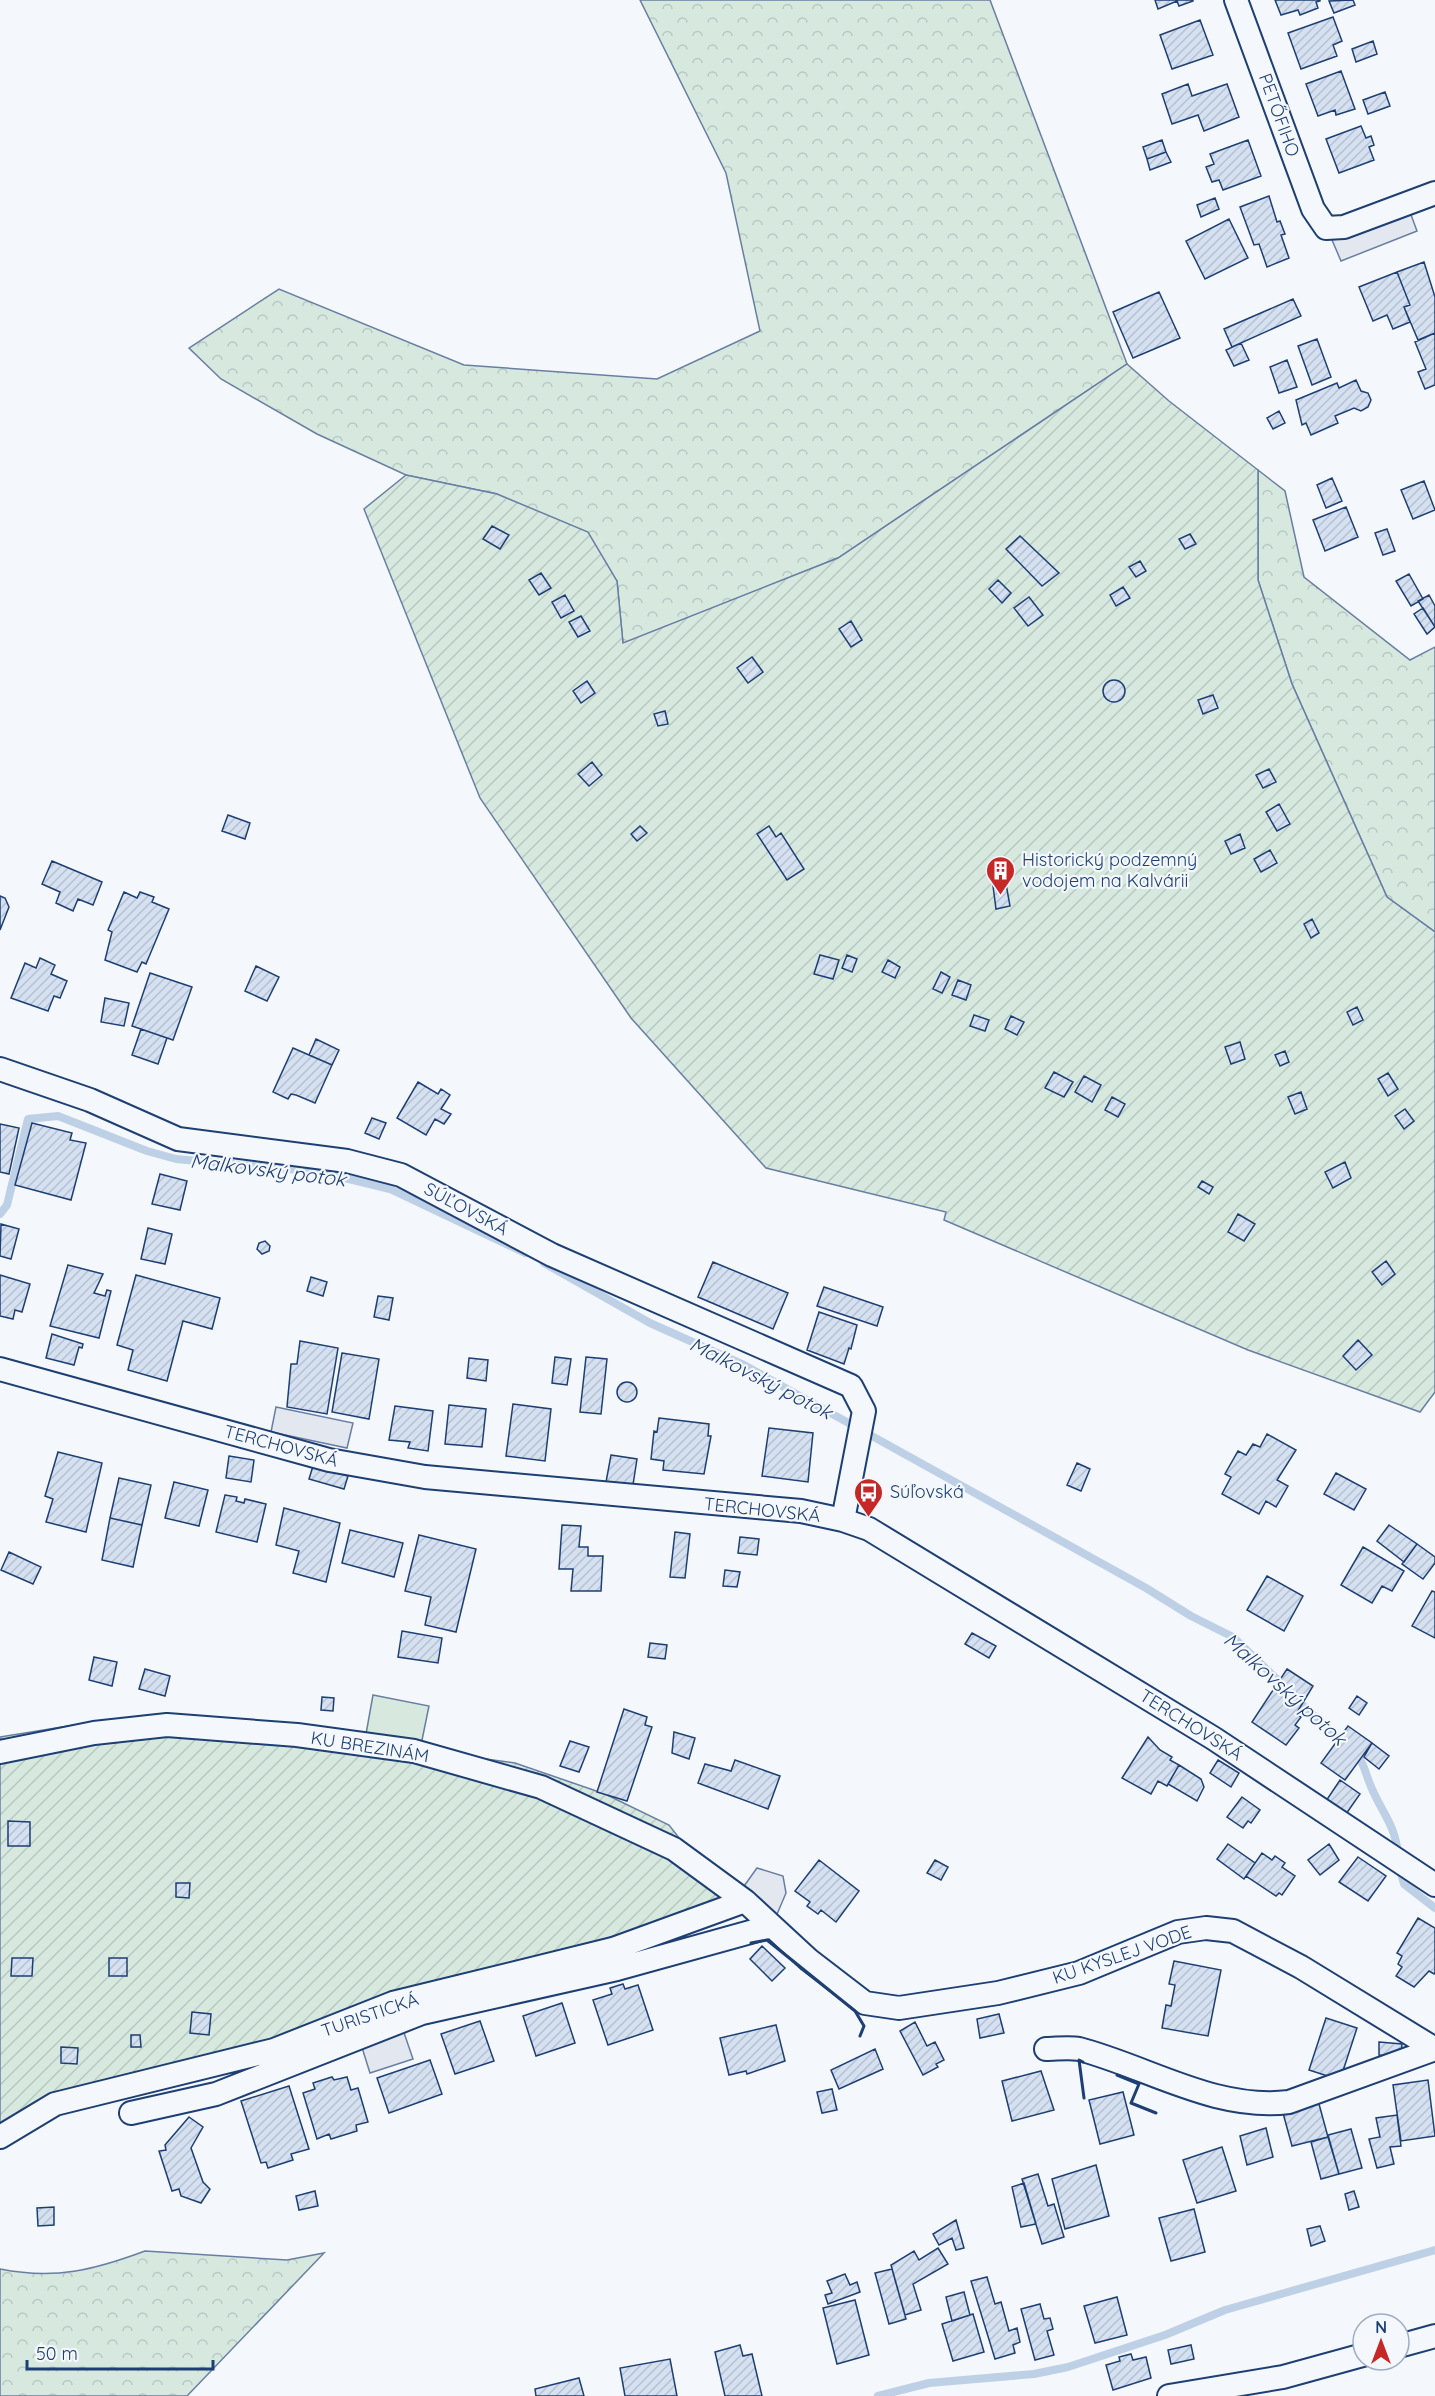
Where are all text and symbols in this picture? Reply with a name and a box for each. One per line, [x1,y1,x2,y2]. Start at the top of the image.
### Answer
street label: PETŐFIHO [1254,70,1305,160]
place label: Historický podzemný vodojem na Kalvárii [1022,848,1197,892]
building icon: Historický podzemný vodojem na Kalvárii [985,854,1017,896]
water label: Malkovský potok [189,1148,350,1192]
street label: SÚĽOVSKÁ [420,1177,512,1240]
water label: Malkovský potok [686,1331,839,1425]
street label: TERCHOVSKÁ [222,1419,341,1472]
bus stop icon: Súľovská [853,1476,885,1518]
place label: Súľovská [890,1480,964,1503]
street label: TERCHOVSKÁ [703,1492,822,1527]
water label: Malkovský potok [1219,1627,1354,1752]
street label: TERCHOVSKÁ [1136,1684,1247,1766]
street label: KU BREZINÁM [309,1726,431,1767]
street label: KU KYSLEJ VODE [1049,1920,1194,1989]
street label: TURISTICKÁ [318,1987,422,2042]
north arrow [1351,2312,1411,2372]
text: N [1375,2317,1387,2337]
scale bar [27,2333,213,2371]
text: 50 m [36,2342,78,2365]

